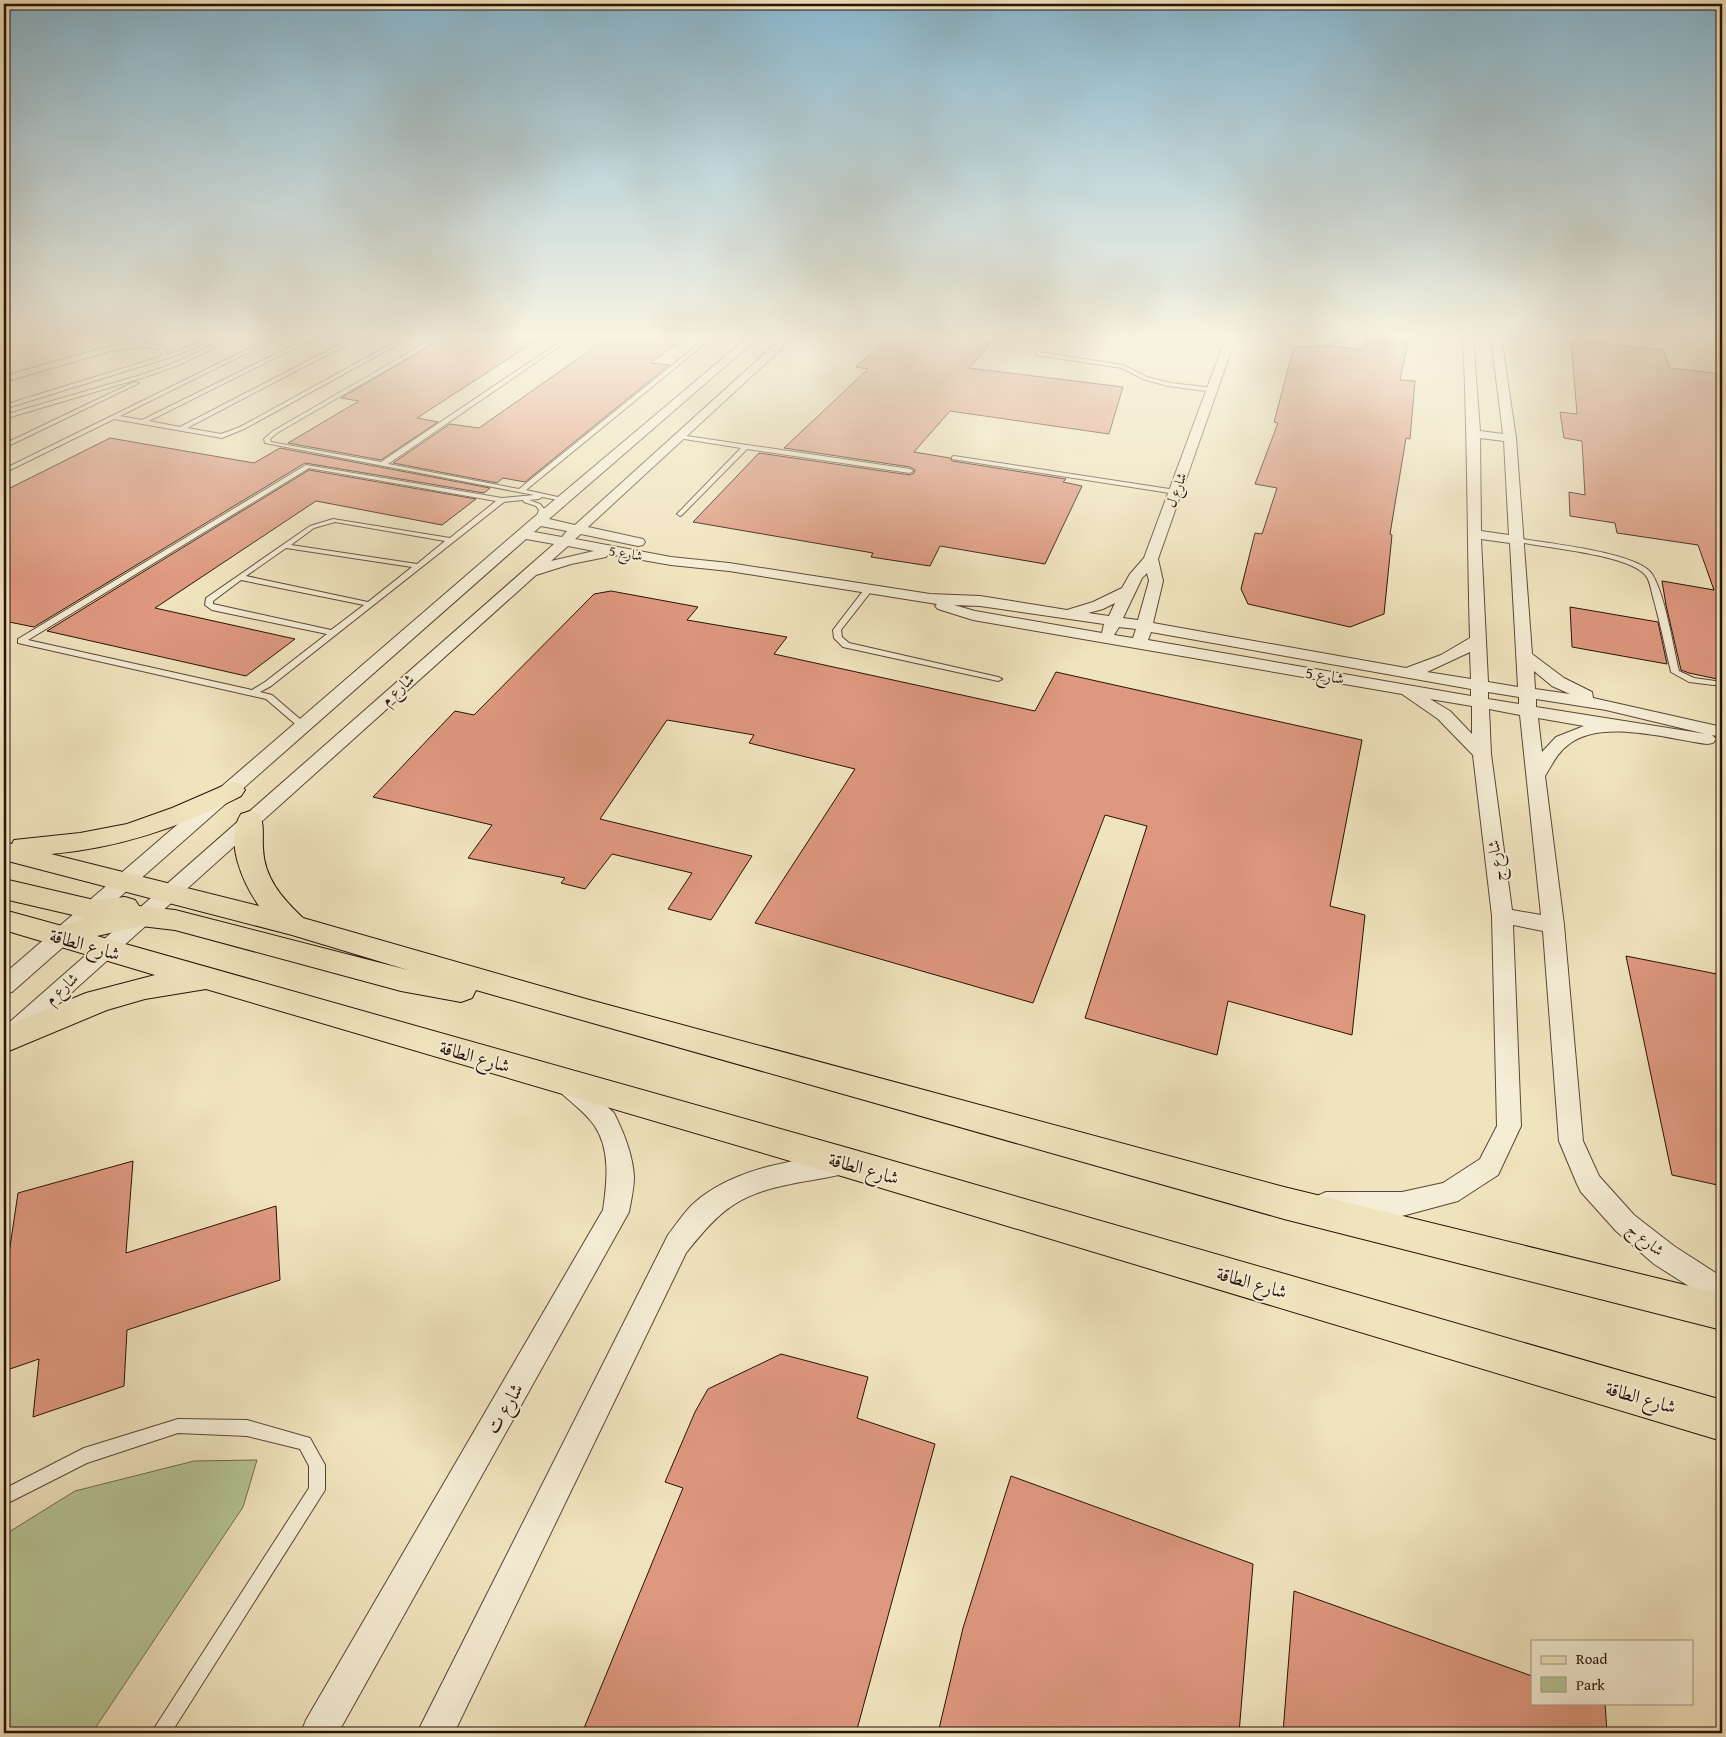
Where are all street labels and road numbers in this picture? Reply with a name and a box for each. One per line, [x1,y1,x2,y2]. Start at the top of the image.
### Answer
street label: شارع ل [1160,470,1193,511]
street label: شارع 5 [607,540,645,568]
street label: شارع 5 [1303,660,1346,692]
street label: شارع م [375,667,421,713]
street label: شارع ج [1481,838,1512,883]
street label: شارع الطاقة [46,921,124,969]
street label: شارع م [39,966,85,1012]
street label: شارع الطاقة [436,1033,514,1081]
street label: شارع الطاقة [825,1145,903,1193]
street label: شارع ج [1620,1216,1670,1264]
street label: شارع الطاقة [1213,1259,1291,1307]
street label: شارع الطاقة [1602,1374,1680,1422]
street label: شارع ت [478,1377,532,1440]

